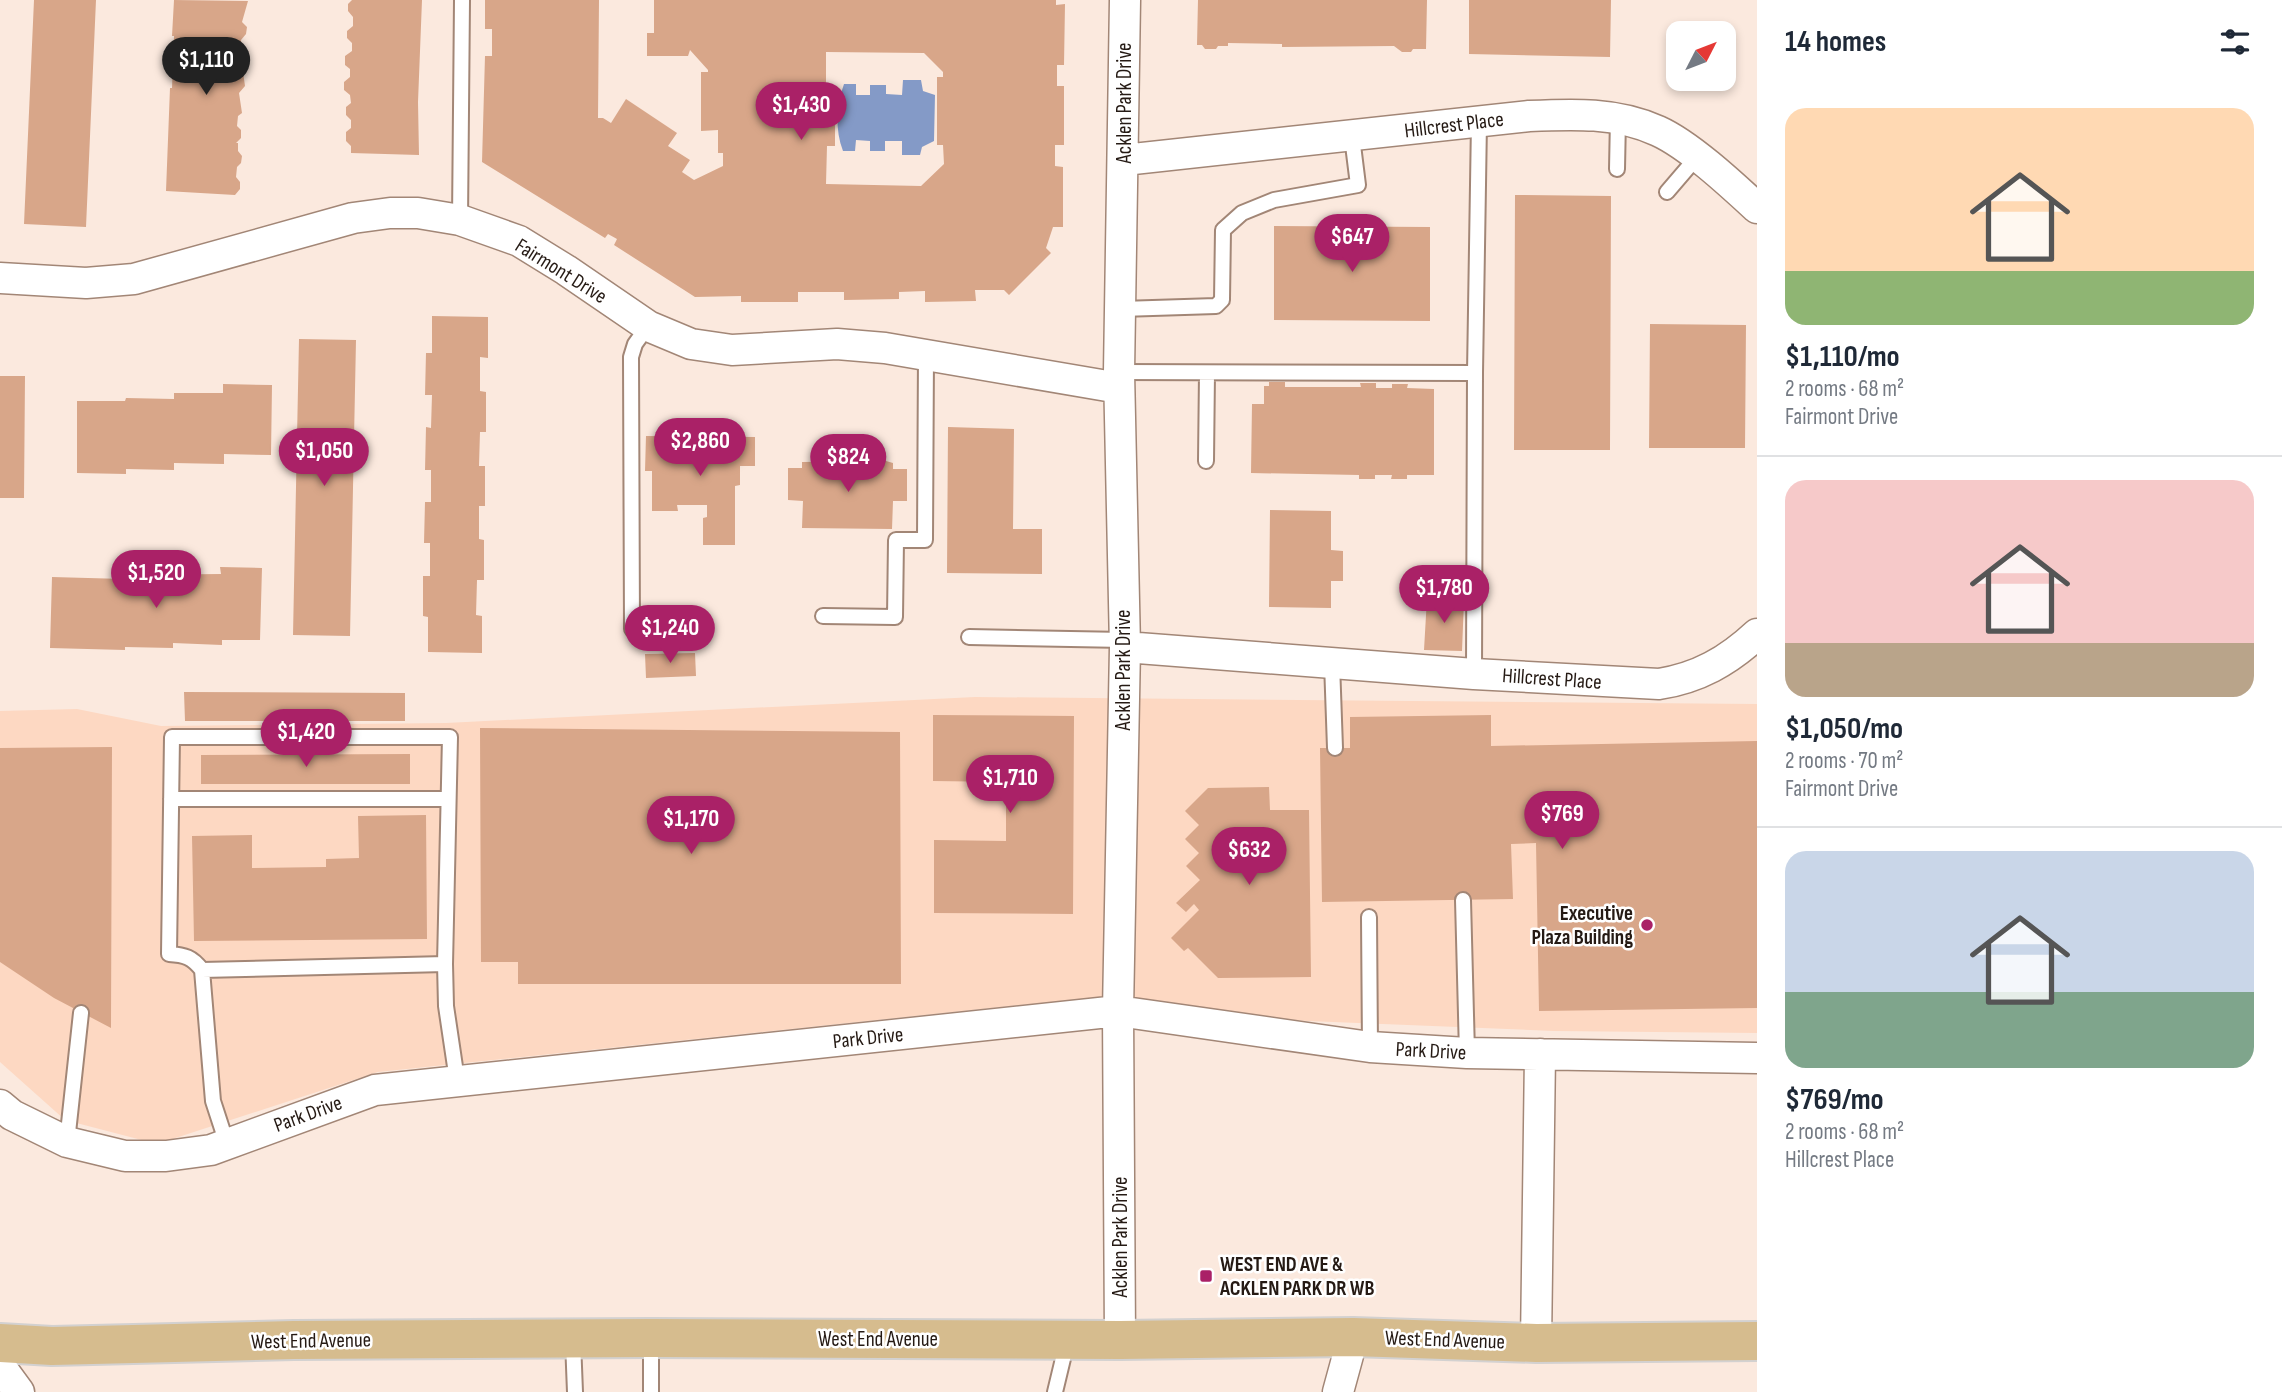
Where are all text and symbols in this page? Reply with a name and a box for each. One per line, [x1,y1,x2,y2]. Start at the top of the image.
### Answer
north arrow [1666,21,1736,91]
map controls [1666,21,1736,91]
icon: filters [2216,23,2254,61]
text: 14 homes [1785,24,1886,60]
pin: $1,110 [149,38,263,97]
street label: Acklen Park Drive [1112,42,1137,165]
text: $1,110 [178,46,234,74]
pin: $1,430 [744,82,858,142]
text: $1,430 [772,91,830,119]
street label: Hillcrest Place [1403,107,1505,143]
icon: home [1957,154,2083,280]
pin: $647 [1311,215,1393,274]
text: $647 [1330,223,1374,251]
street label: Fairmont Drive [511,233,611,309]
text: $1,110/mo [1785,339,1900,375]
text: 2 rooms · 68 m² [1785,375,1904,403]
text: Fairmont Drive [1785,403,1898,431]
pin: $2,860 [643,419,757,478]
text: $2,860 [670,427,730,455]
pin: $1,050 [267,428,381,488]
pin: $824 [807,434,889,494]
text: $1,050 [295,437,353,465]
text: $824 [826,443,870,471]
icon: home [1957,526,2083,652]
pin: $1,520 [99,550,213,610]
text: $1,520 [127,559,185,587]
pin: $1,780 [1387,566,1501,625]
text: $1,780 [1415,574,1473,602]
pin: $1,240 [613,606,727,665]
street label: Acklen Park Drive [1111,609,1136,732]
text: $1,240 [641,614,699,642]
street label: Hillcrest Place [1501,663,1603,695]
pin: $1,420 [249,710,363,769]
text: $1,050/mo [1785,711,1903,747]
text: $1,420 [277,718,335,746]
text: 2 rooms · 70 m² [1785,747,1903,775]
pin: $1,710 [953,756,1067,815]
text: $1,710 [982,764,1038,792]
text: Fairmont Drive [1785,775,1898,803]
pin: $769 [1521,792,1603,851]
pin: $1,170 [634,796,748,856]
text: $769 [1540,800,1584,828]
text: $1,170 [663,805,719,833]
pin: $632 [1208,828,1290,887]
text: $632 [1228,836,1270,864]
icon: home [1957,897,2083,1023]
place label: Executive Plaza Building [1531,901,1633,950]
marker: Executive Plaza Building [1639,917,1655,933]
street label: Park Drive [832,1022,904,1054]
street label: Park Drive [1395,1037,1467,1065]
text: $769/mo [1785,1082,1884,1118]
street label: Park Drive [270,1090,346,1138]
text: 2 rooms · 68 m² [1785,1118,1904,1146]
text: Hillcrest Place [1785,1146,1894,1174]
street label: Acklen Park Drive [1108,1176,1133,1299]
place label: WEST END AVE & ACKLEN PARK DR WB [1219,1252,1374,1301]
marker: WEST END AVE & ACKLEN PARK DR WB [1198,1268,1214,1284]
street label: West End Avenue [1385,1325,1505,1355]
street label: West End Avenue [251,1327,371,1355]
street label: West End Avenue [818,1327,938,1352]

